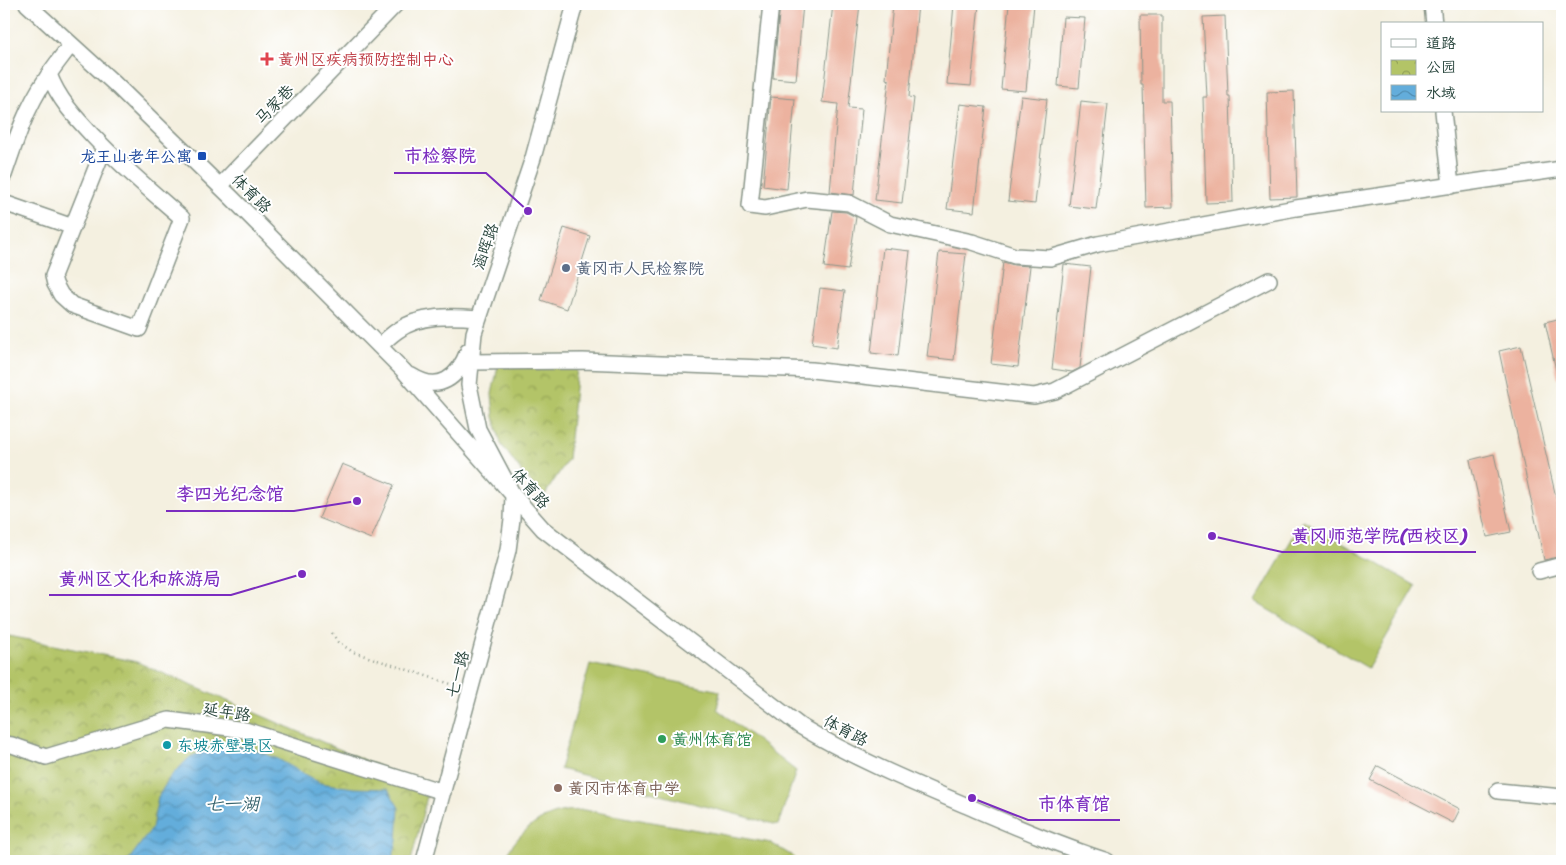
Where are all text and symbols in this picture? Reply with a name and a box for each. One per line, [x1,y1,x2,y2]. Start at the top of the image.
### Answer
legend [1381,22,1544,112]
text: 道路 [1426,30,1456,56]
place label: 黄州区疾病预防控制中心 [278,45,454,74]
marker: 黄州区疾病预防控制中心 [260,52,274,66]
text: 公园 [1426,54,1456,80]
street label: 马家巷 [247,77,301,132]
text: 水域 [1426,80,1456,106]
callout: 市检察院 [394,140,486,173]
text: 市检察院 [404,140,476,172]
place label: 龙王山老年公寓 [80,142,192,171]
marker: 龙王山老年公寓 [196,150,208,162]
street label: 体育路 [224,166,279,221]
street label: 涵晖路 [464,219,507,274]
place label: 黄冈市人民检察院 [576,254,704,283]
marker: 黄冈市人民检察院 [560,262,572,274]
street label: 体育路 [504,461,557,516]
callout: 李四光纪念馆 [166,478,294,511]
text: 李四光纪念馆 [176,478,284,510]
callout: 黄冈师范学院(西校区) [1282,519,1476,552]
text: 黄冈师范学院(西校区) [1292,520,1468,552]
callout: 黄州区文化和旅游局 [49,562,231,595]
text: 黄州区文化和旅游局 [59,563,221,595]
street label: 七一路 [437,647,478,701]
street label: 延年路 [201,693,253,730]
street label: 体育路 [818,706,874,755]
place label: 黄州体育馆 [672,725,752,754]
place label: 东坡赤壁景区 [177,731,273,760]
marker: 黄州体育馆 [656,733,668,745]
marker: 东坡赤壁景区 [161,739,173,751]
place label: 黄冈市体育中学 [568,774,680,803]
marker: 黄冈市体育中学 [552,782,564,794]
callout: 市体育馆 [1028,787,1120,820]
water label: 七一湖 [205,788,261,820]
text: 市体育馆 [1038,788,1110,820]

